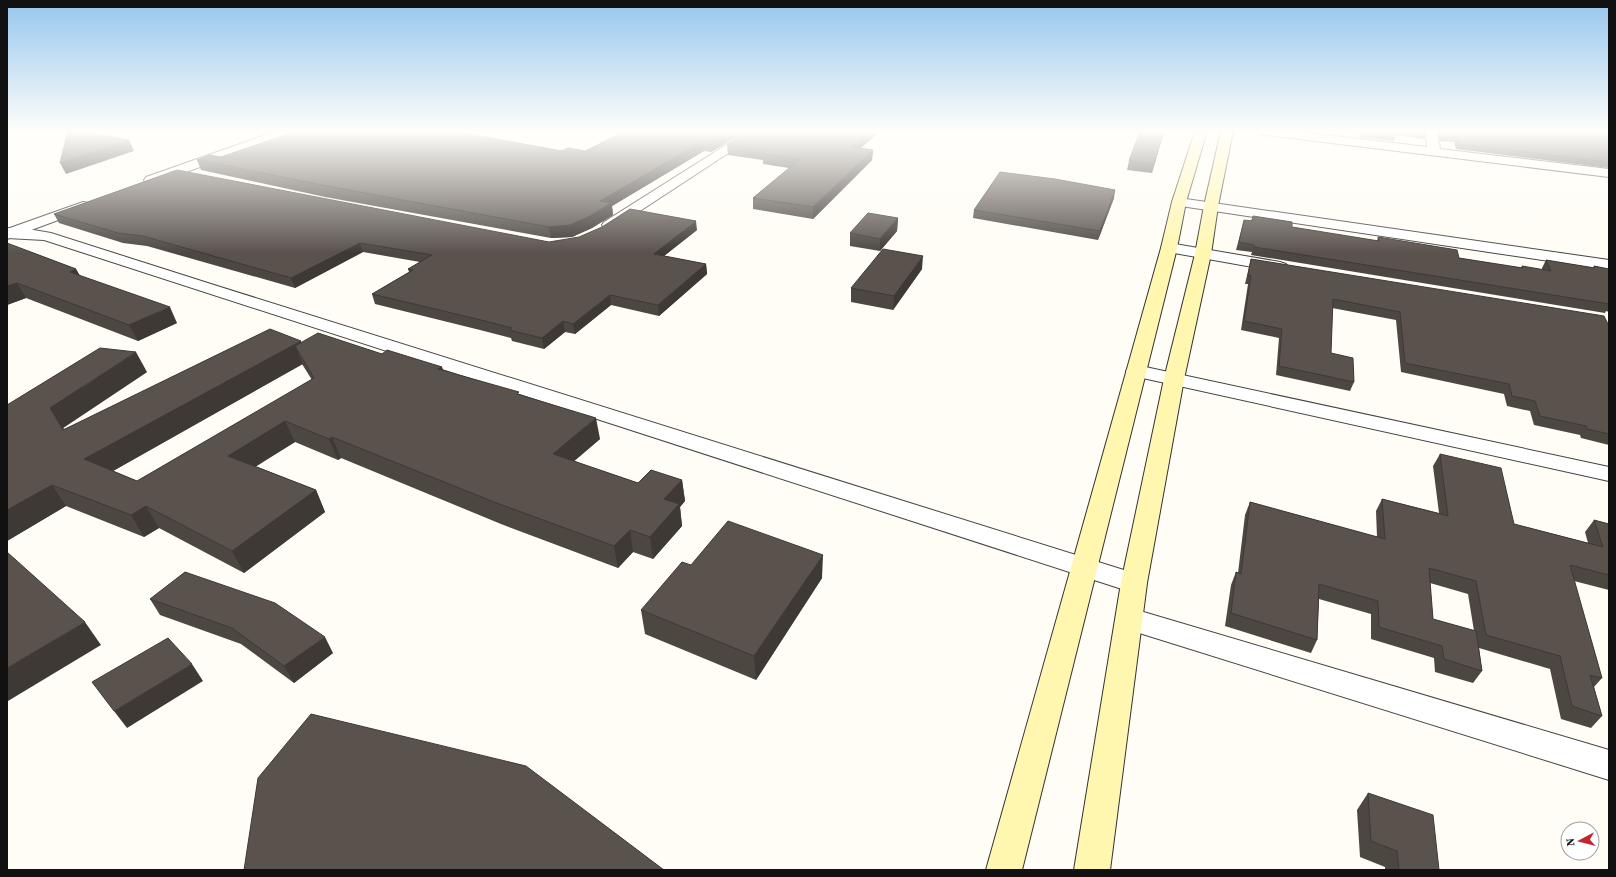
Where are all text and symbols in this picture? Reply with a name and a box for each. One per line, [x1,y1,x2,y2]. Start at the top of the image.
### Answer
north arrow [1560,821,1600,861]
text: N [1563,837,1579,847]

